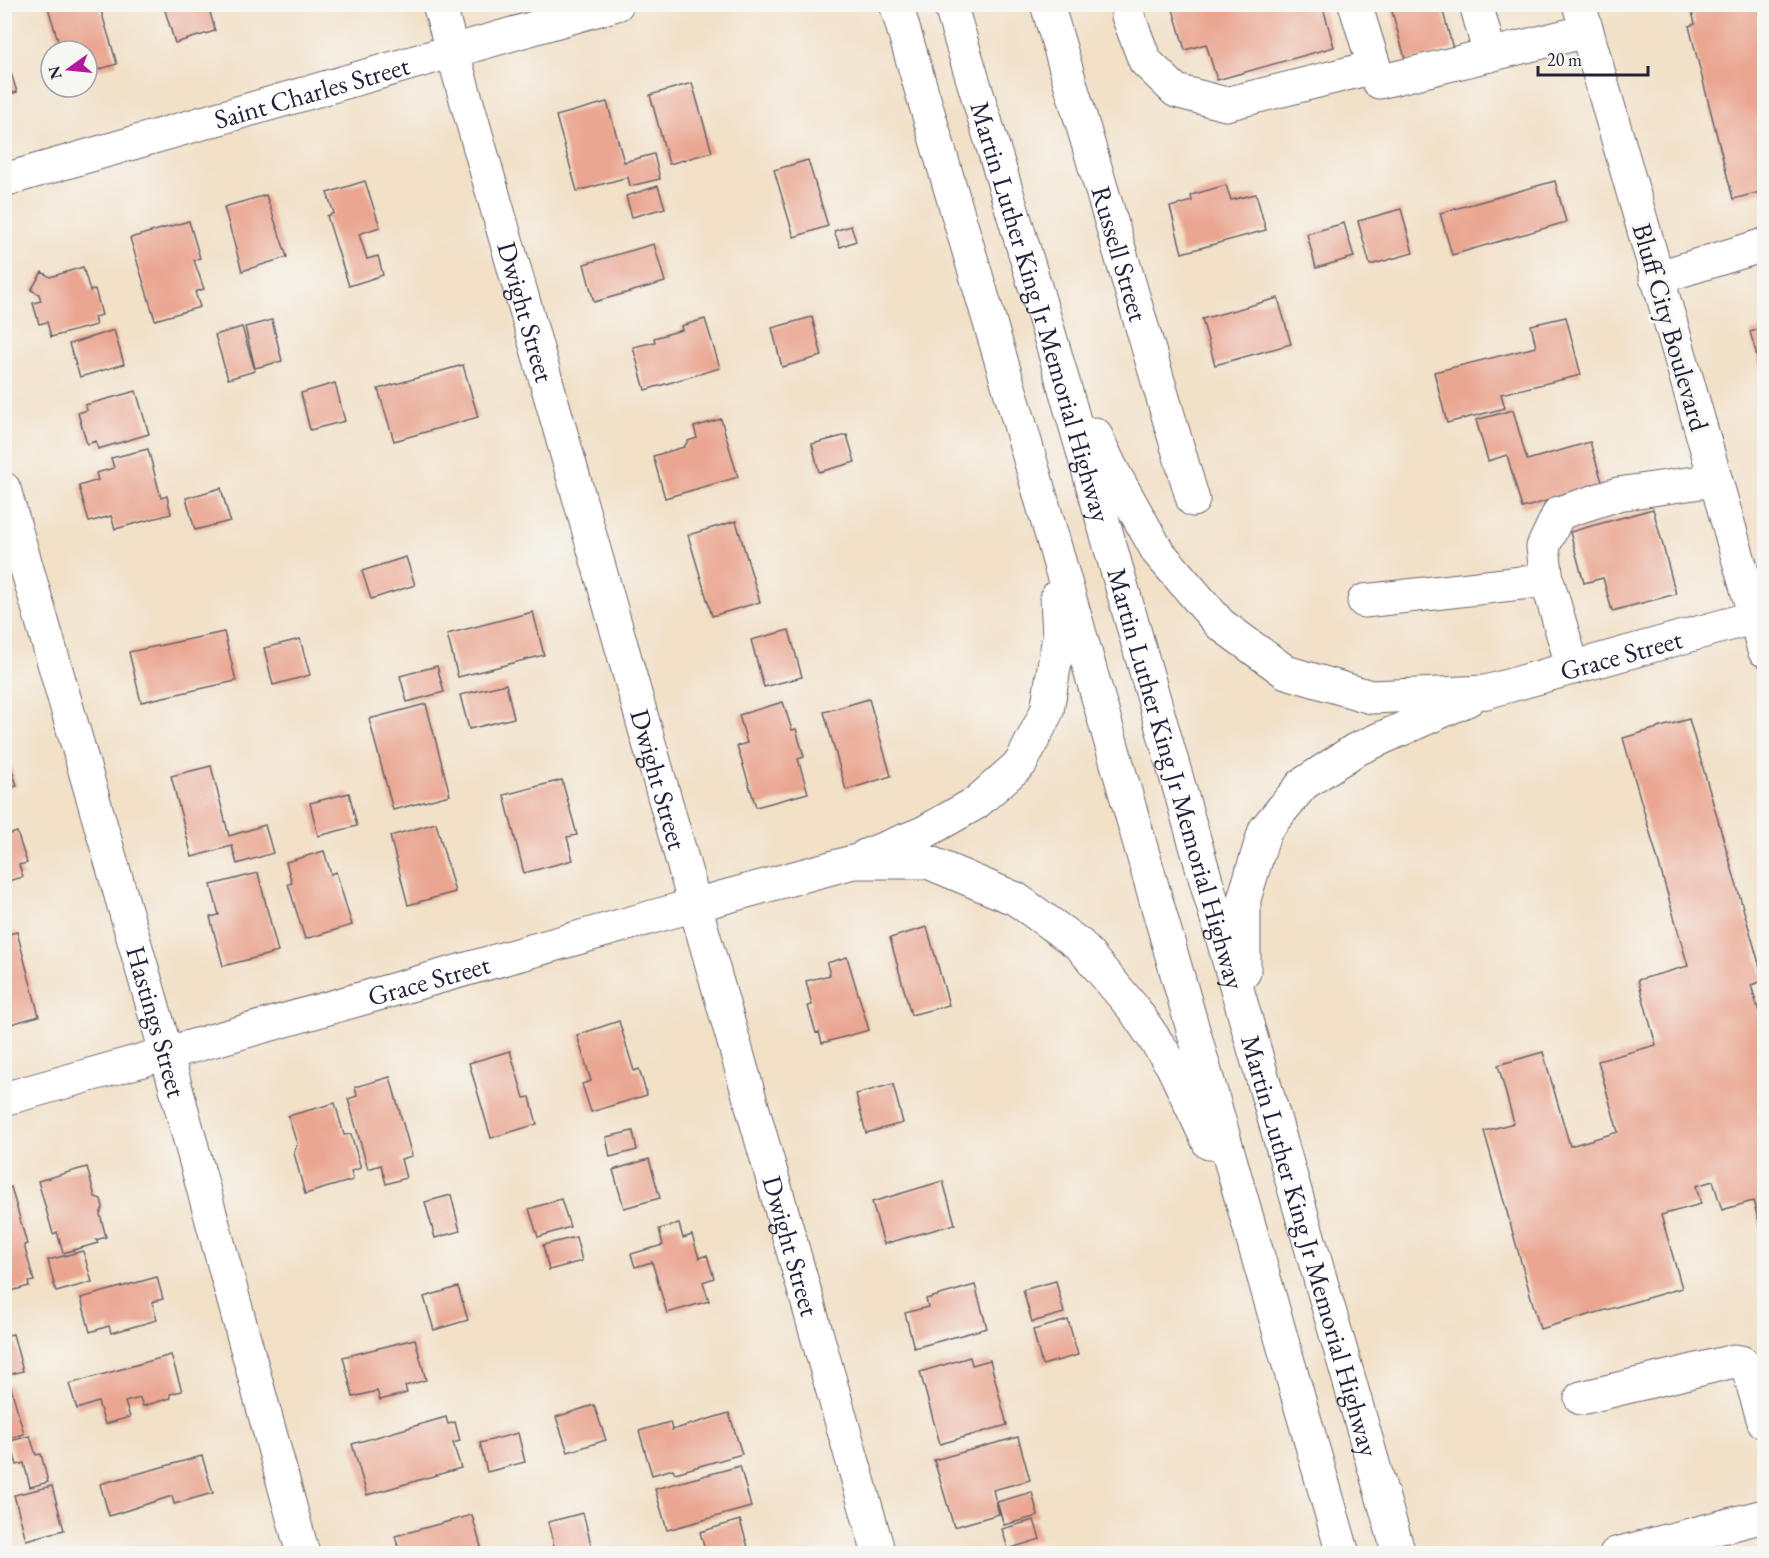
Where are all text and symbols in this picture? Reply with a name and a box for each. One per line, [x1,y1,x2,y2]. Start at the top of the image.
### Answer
north arrow [39,39,99,99]
scale bar [1538,39,1648,77]
street label: Saint Charles Street [210,47,414,136]
text: 20 m [1547,48,1582,71]
text: N [43,64,67,82]
street label: Martin Luther King Jr Memorial Highway [963,97,1120,526]
street label: Russell Street [1084,182,1157,326]
street label: Bluff City Boulevard [1625,219,1717,435]
street label: Dwight Street [490,238,563,387]
street label: Martin Luther King Jr Memorial Highway [1100,564,1254,993]
street label: Grace Street [1556,621,1686,688]
street label: Dwight Street [623,705,696,854]
street label: Hastings Street [119,942,195,1102]
street label: Grace Street [364,946,494,1014]
street label: Martin Luther King Jr Memorial Highway [1234,1031,1388,1461]
street label: Dwight Street [755,1172,828,1321]

